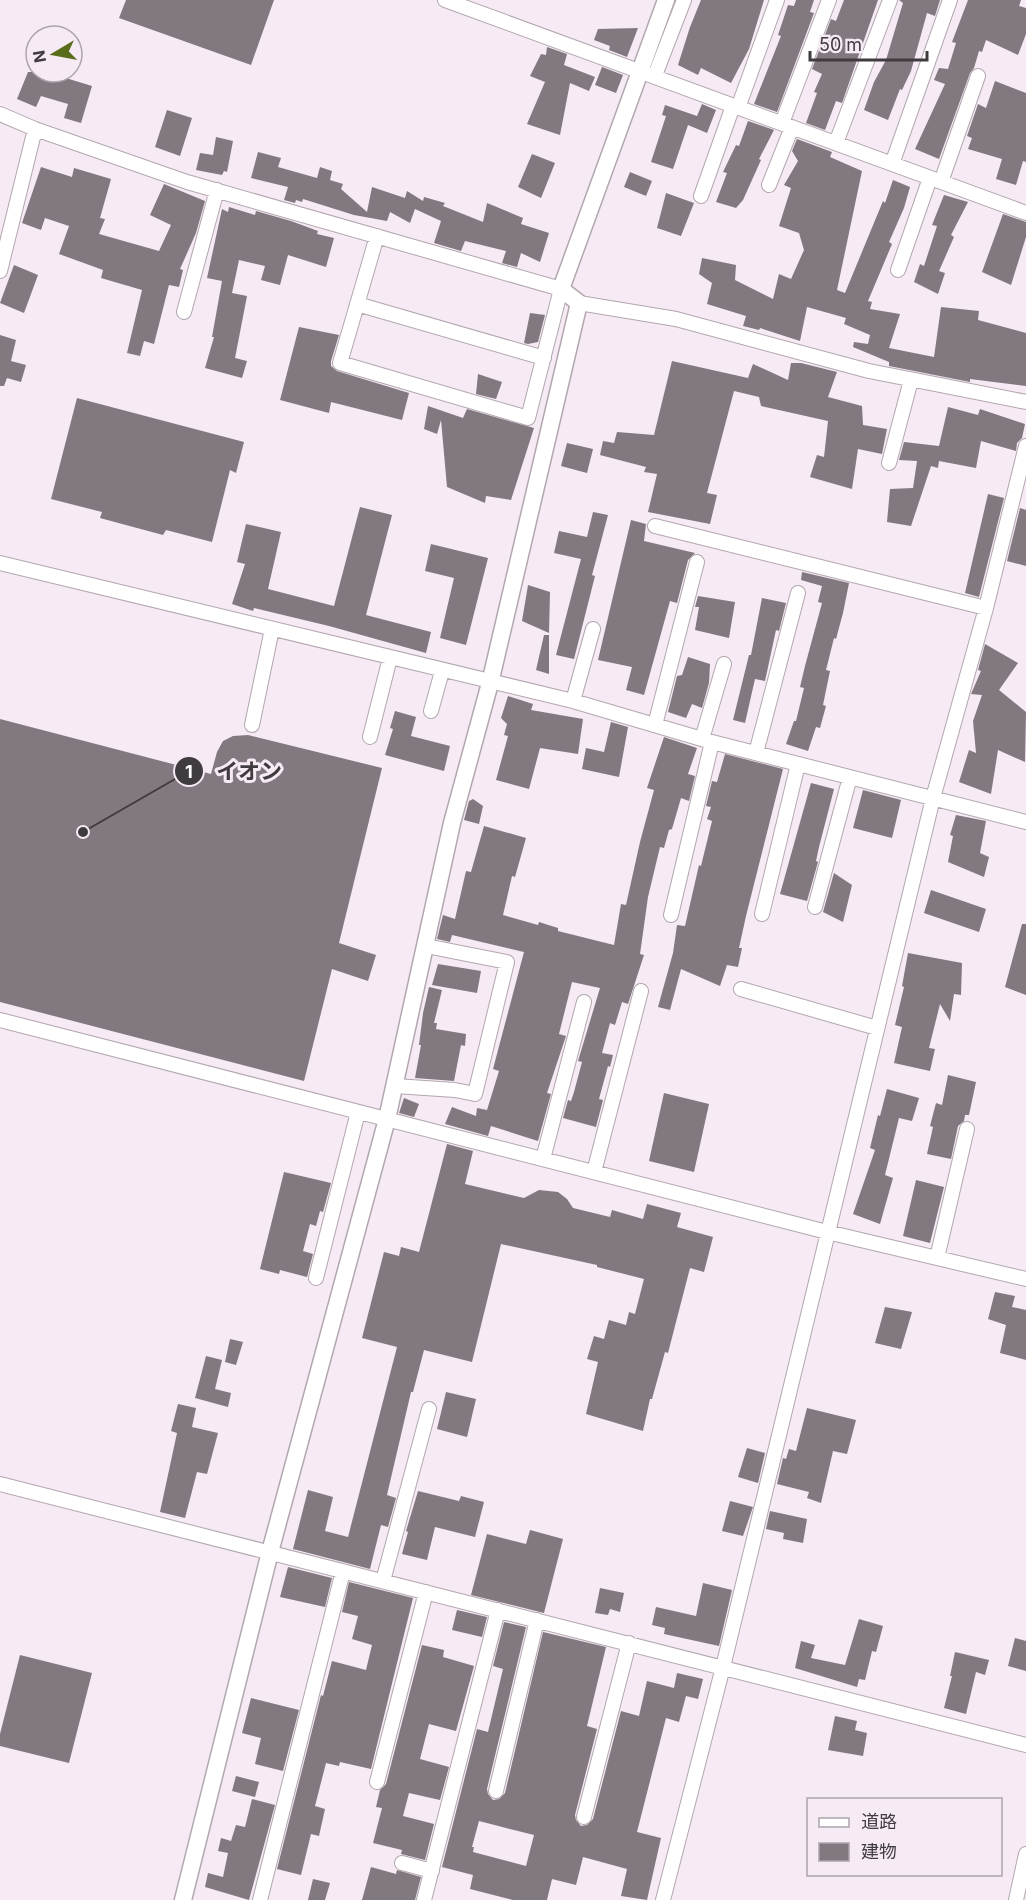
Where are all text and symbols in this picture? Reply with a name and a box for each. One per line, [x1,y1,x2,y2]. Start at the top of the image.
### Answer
north arrow [24,24,84,84]
scale bar [810,24,927,62]
text: 50 m [819,34,862,55]
text: N [28,49,50,64]
callout: イオン [174,751,294,791]
text: イオン [216,758,282,784]
text: 1 [185,761,193,782]
legend [807,1798,1002,1876]
text: 道路 [861,1811,897,1832]
text: 建物 [861,1841,897,1862]

